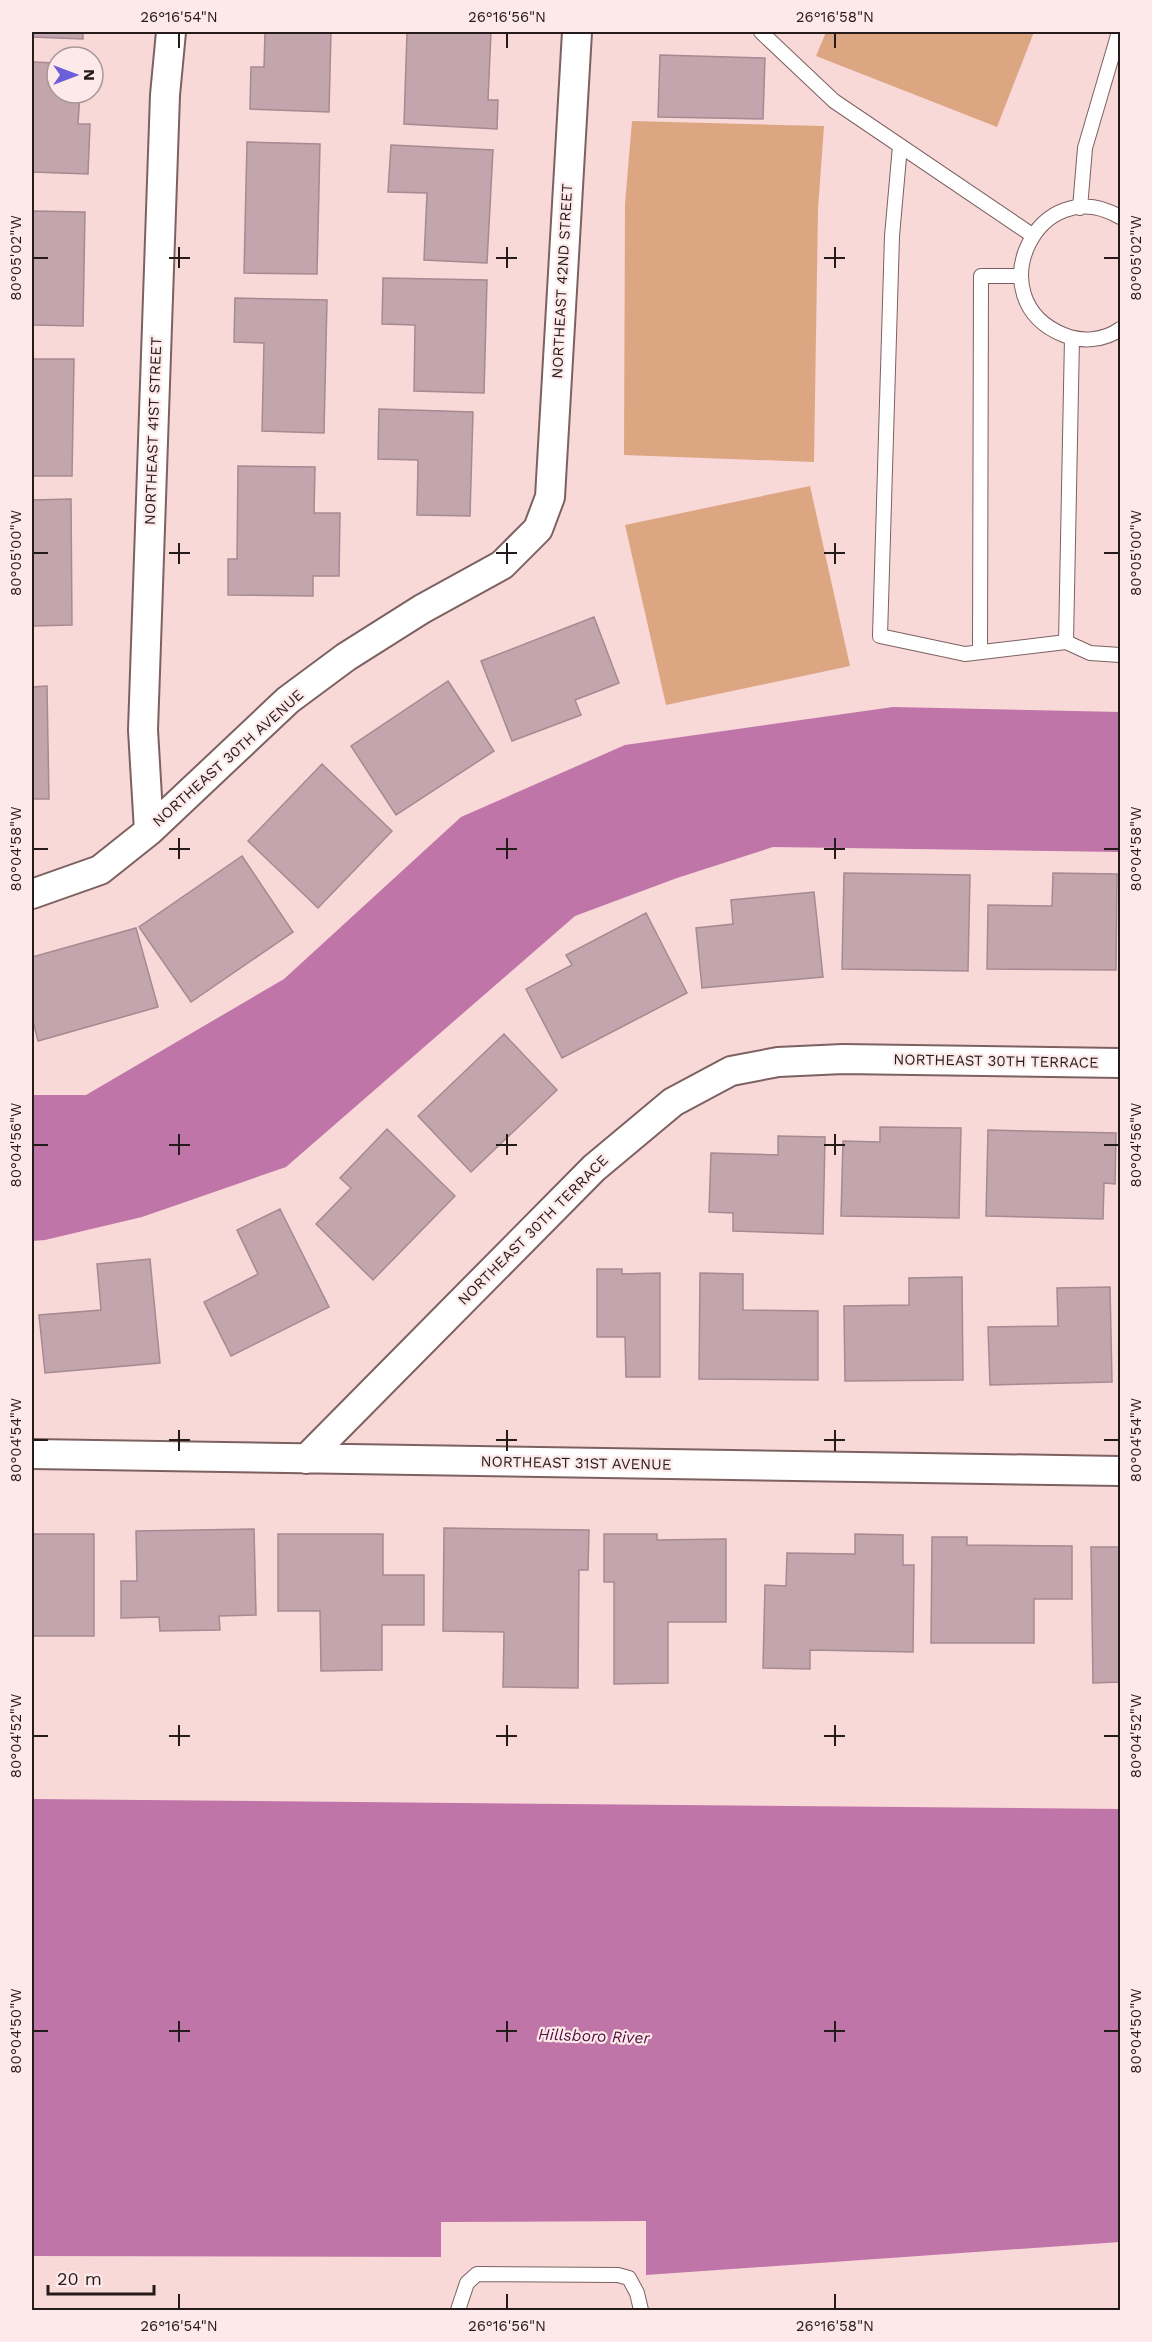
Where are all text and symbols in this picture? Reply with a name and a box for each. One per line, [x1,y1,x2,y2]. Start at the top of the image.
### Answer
text: 26°16'54"N [140,8,218,26]
text: 26°16'56"N [468,8,546,26]
text: 26°16'58"N [796,8,874,26]
north arrow [45,45,105,105]
text: N [80,69,99,81]
street label: NORTHEAST 42ND STREET [548,183,576,379]
text: 80°05'02"W [7,215,25,301]
text: 80°05'02"W [1127,215,1145,301]
street label: NORTHEAST 41ST STREET [141,337,165,525]
text: 80°05'00"W [7,510,25,596]
text: 80°05'00"W [1127,510,1145,596]
street label: NORTHEAST 30TH AVENUE [149,686,307,830]
text: 80°04'58"W [7,806,25,892]
text: 80°04'58"W [1127,806,1145,892]
street label: NORTHEAST 30TH TERRACE [893,1050,1099,1072]
text: 80°04'56"W [7,1102,25,1188]
text: 80°04'56"W [1127,1102,1145,1188]
street label: NORTHEAST 30TH TERRACE [454,1151,612,1309]
text: 80°04'54"W [7,1398,25,1482]
text: 80°04'54"W [1127,1398,1145,1482]
street label: NORTHEAST 31ST AVENUE [481,1452,671,1474]
text: 80°04'52"W [7,1694,25,1778]
text: 80°04'52"W [1127,1694,1145,1778]
text: 80°04'50"W [7,1988,25,2074]
text: 80°04'50"W [1127,1988,1145,2074]
water label: Hillsboro River [538,2025,651,2047]
scale bar [48,2258,154,2296]
text: 20 m [57,2268,102,2289]
text: 26°16'54"N [140,2317,218,2335]
text: 26°16'56"N [468,2317,546,2335]
text: 26°16'58"N [796,2317,874,2335]

